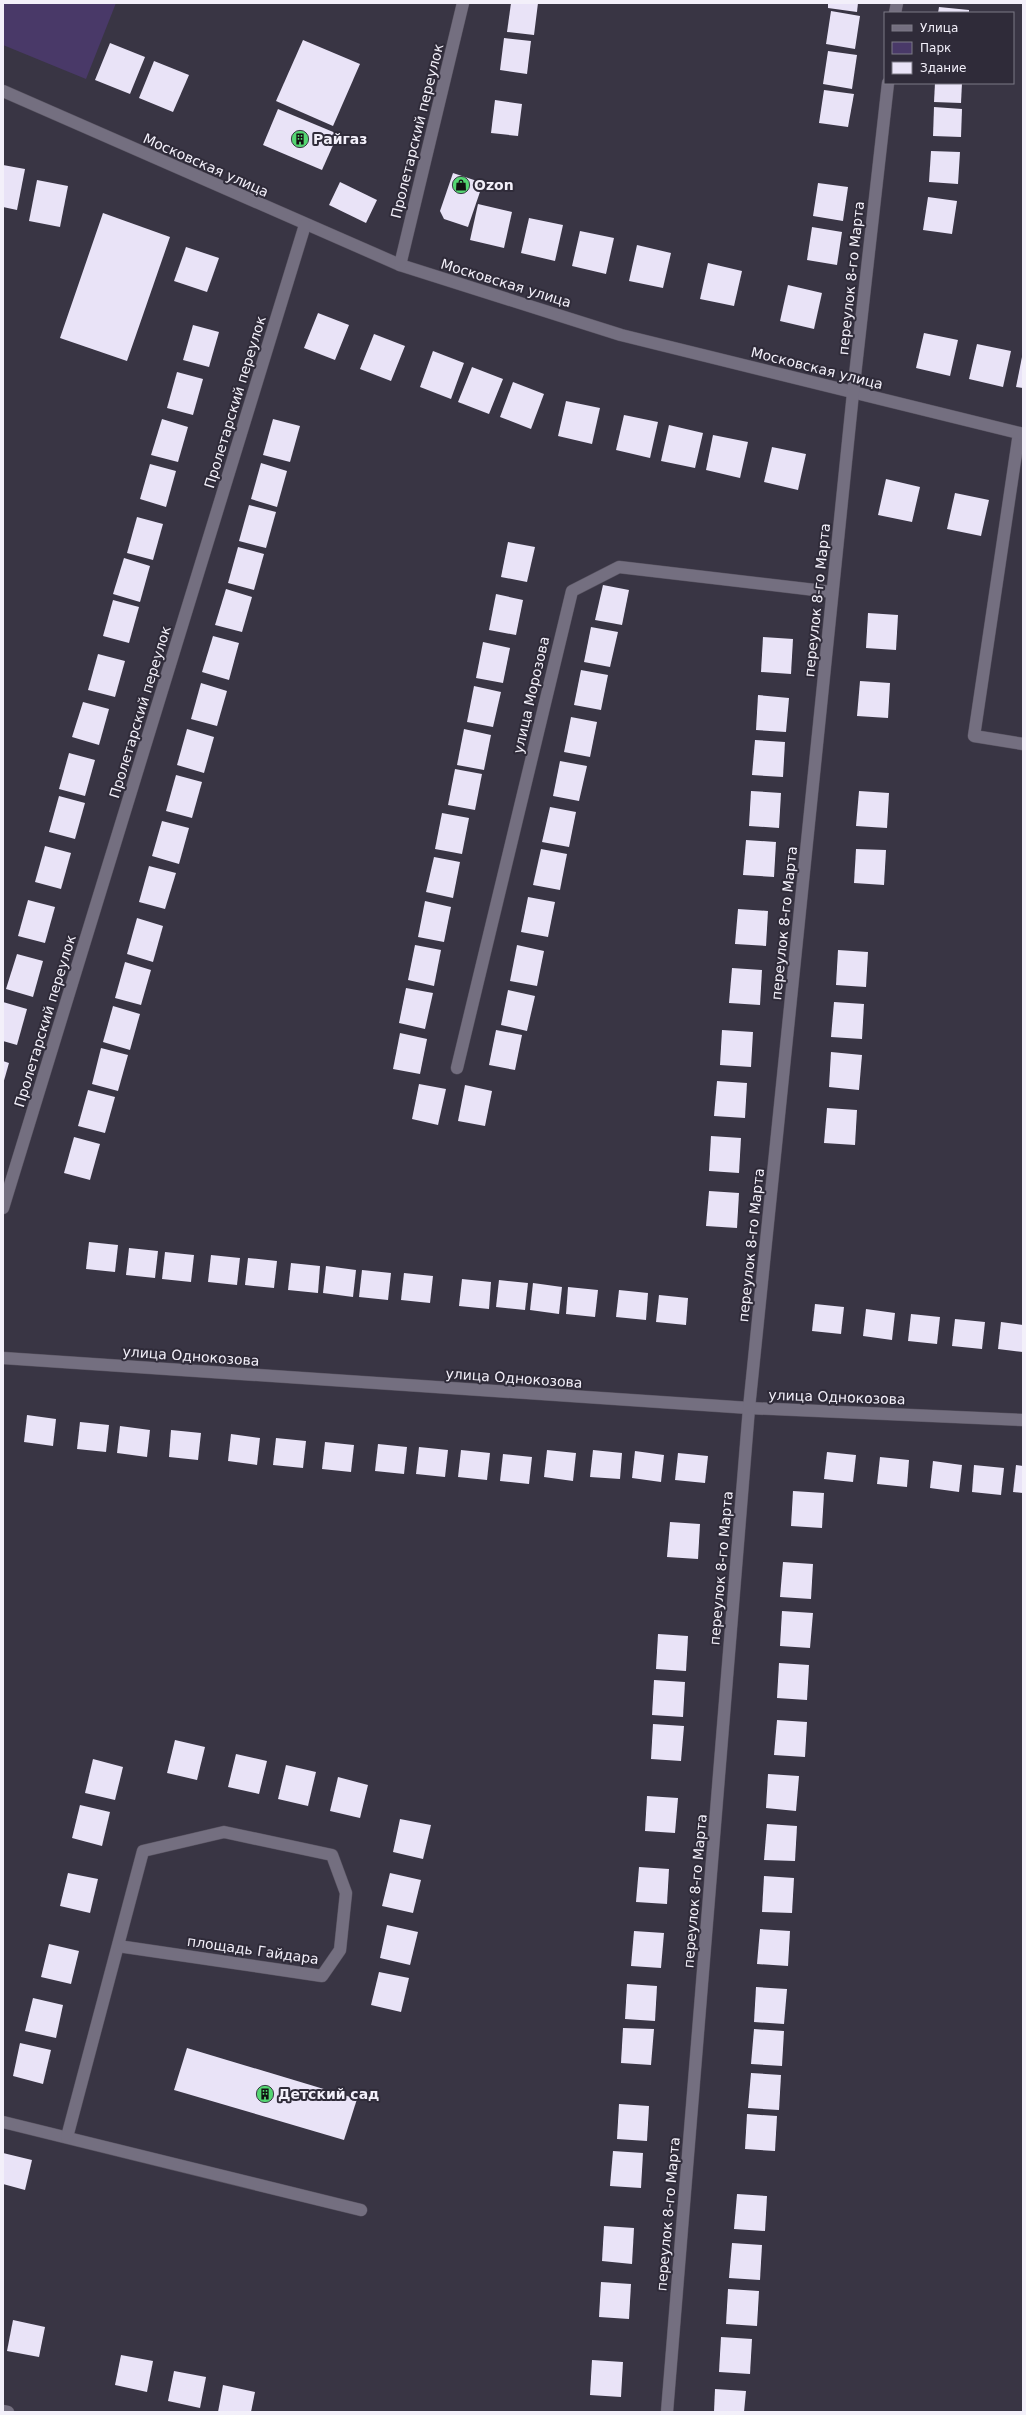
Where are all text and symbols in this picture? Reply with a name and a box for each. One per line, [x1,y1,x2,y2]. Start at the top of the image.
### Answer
legend [884,12,1014,84]
text: Улица [920,21,958,35]
text: Парк [920,41,951,55]
street label: Пролетарский переулок [388,42,446,220]
text: Здание [920,61,966,75]
building icon: Райгаз [290,129,310,149]
street label: Московская улица [141,130,271,200]
place label: Райгаз [313,131,367,147]
shop icon: Ozon [451,175,471,195]
place label: Ozon [474,177,514,193]
street label: переулок 8-го Марта [835,200,867,356]
street label: Московская улица [439,256,573,310]
street label: Пролетарский переулок [201,314,269,490]
street label: Московская улица [749,344,885,392]
street label: переулок 8-го Марта [801,522,833,678]
street label: Пролетарский переулок [106,624,174,800]
street label: улица Морозова [510,635,552,755]
street label: переулок 8-го Марта [768,845,800,1001]
street label: Пролетарский переулок [11,933,79,1109]
street label: переулок 8-го Марта [735,1167,767,1323]
street label: улица Однокозова [122,1343,260,1369]
street label: улица Однокозова [445,1365,583,1391]
street label: улица Однокозова [768,1387,906,1407]
street label: переулок 8-го Марта [706,1490,736,1646]
street label: переулок 8-го Марта [680,1813,710,1969]
street label: площадь Гайдара [186,1933,320,1967]
building icon: Детский сад [255,2084,275,2104]
place label: Детский сад [278,2086,379,2102]
street label: переулок 8-го Марта [653,2136,683,2292]

